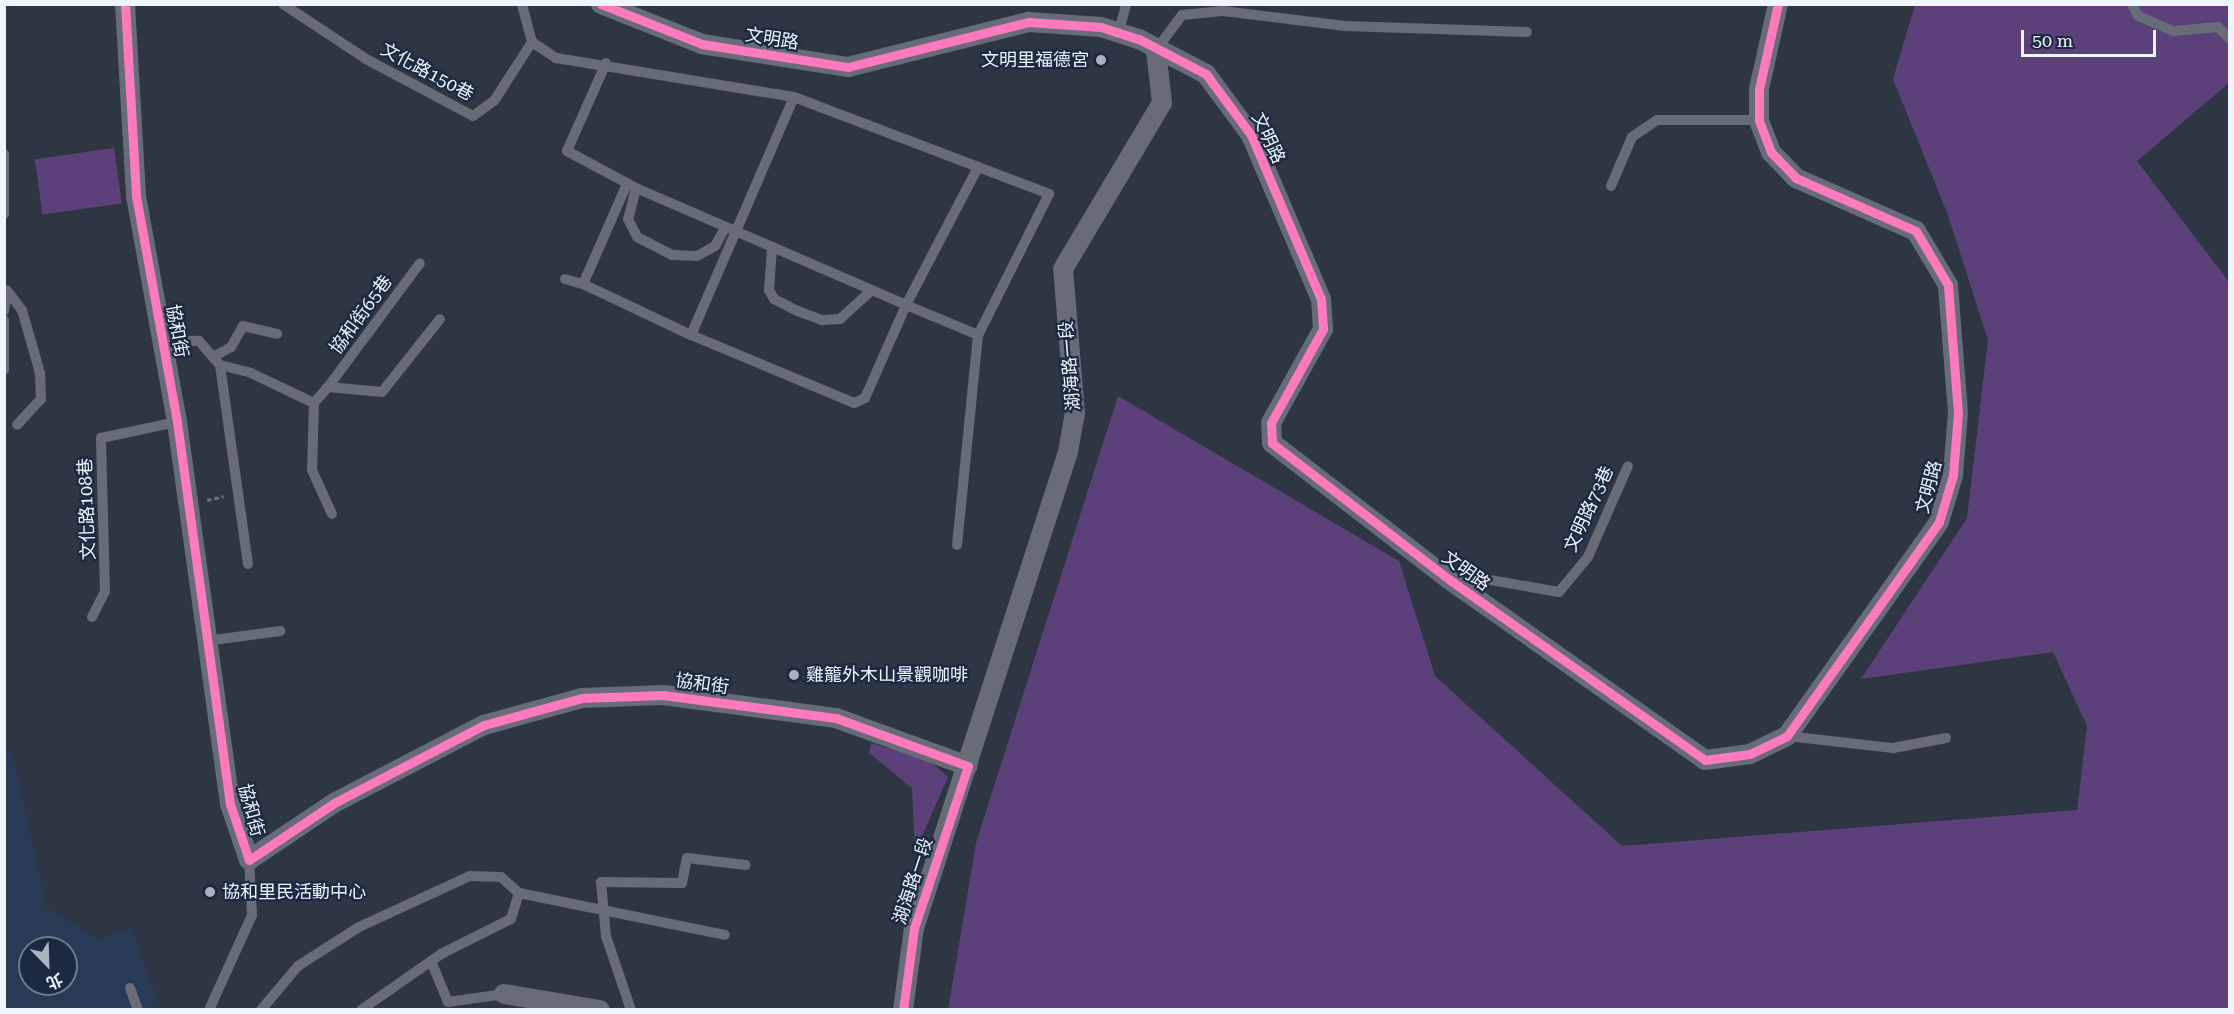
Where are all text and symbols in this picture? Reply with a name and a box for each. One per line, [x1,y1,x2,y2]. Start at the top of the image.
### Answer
scale bar [2024,18,2159,56]
street label: 文明路 [744,24,800,54]
text: 50 m [2032,30,2073,51]
street label: 文化路150巷 [377,38,477,106]
place label: 文明里福德宮 [981,49,1089,71]
marker: 文明里福德宮 [1094,53,1108,67]
street label: 文明路 [1247,109,1289,167]
street label: 協和街65巷 [325,271,397,359]
street label: 協和街 [162,303,192,359]
street label: 湖海路一段 [1055,320,1085,412]
street label: 文化路108巷 [74,458,100,560]
street label: 文明路 [1912,458,1946,516]
street label: 文明路73巷 [1560,463,1618,555]
street label: 文明路 [1438,546,1494,596]
place label: 雞籠外木山景觀咖啡 [806,664,968,686]
marker: 雞籠外木山景觀咖啡 [787,668,801,682]
street label: 協和街 [674,670,730,698]
street label: 協和街 [234,781,268,839]
street label: 湖海路一段 [889,835,937,927]
place label: 協和里民活動中心 [222,881,366,903]
marker: 協和里民活動中心 [203,885,217,899]
north arrow [18,936,78,996]
text: 北 [43,969,66,993]

